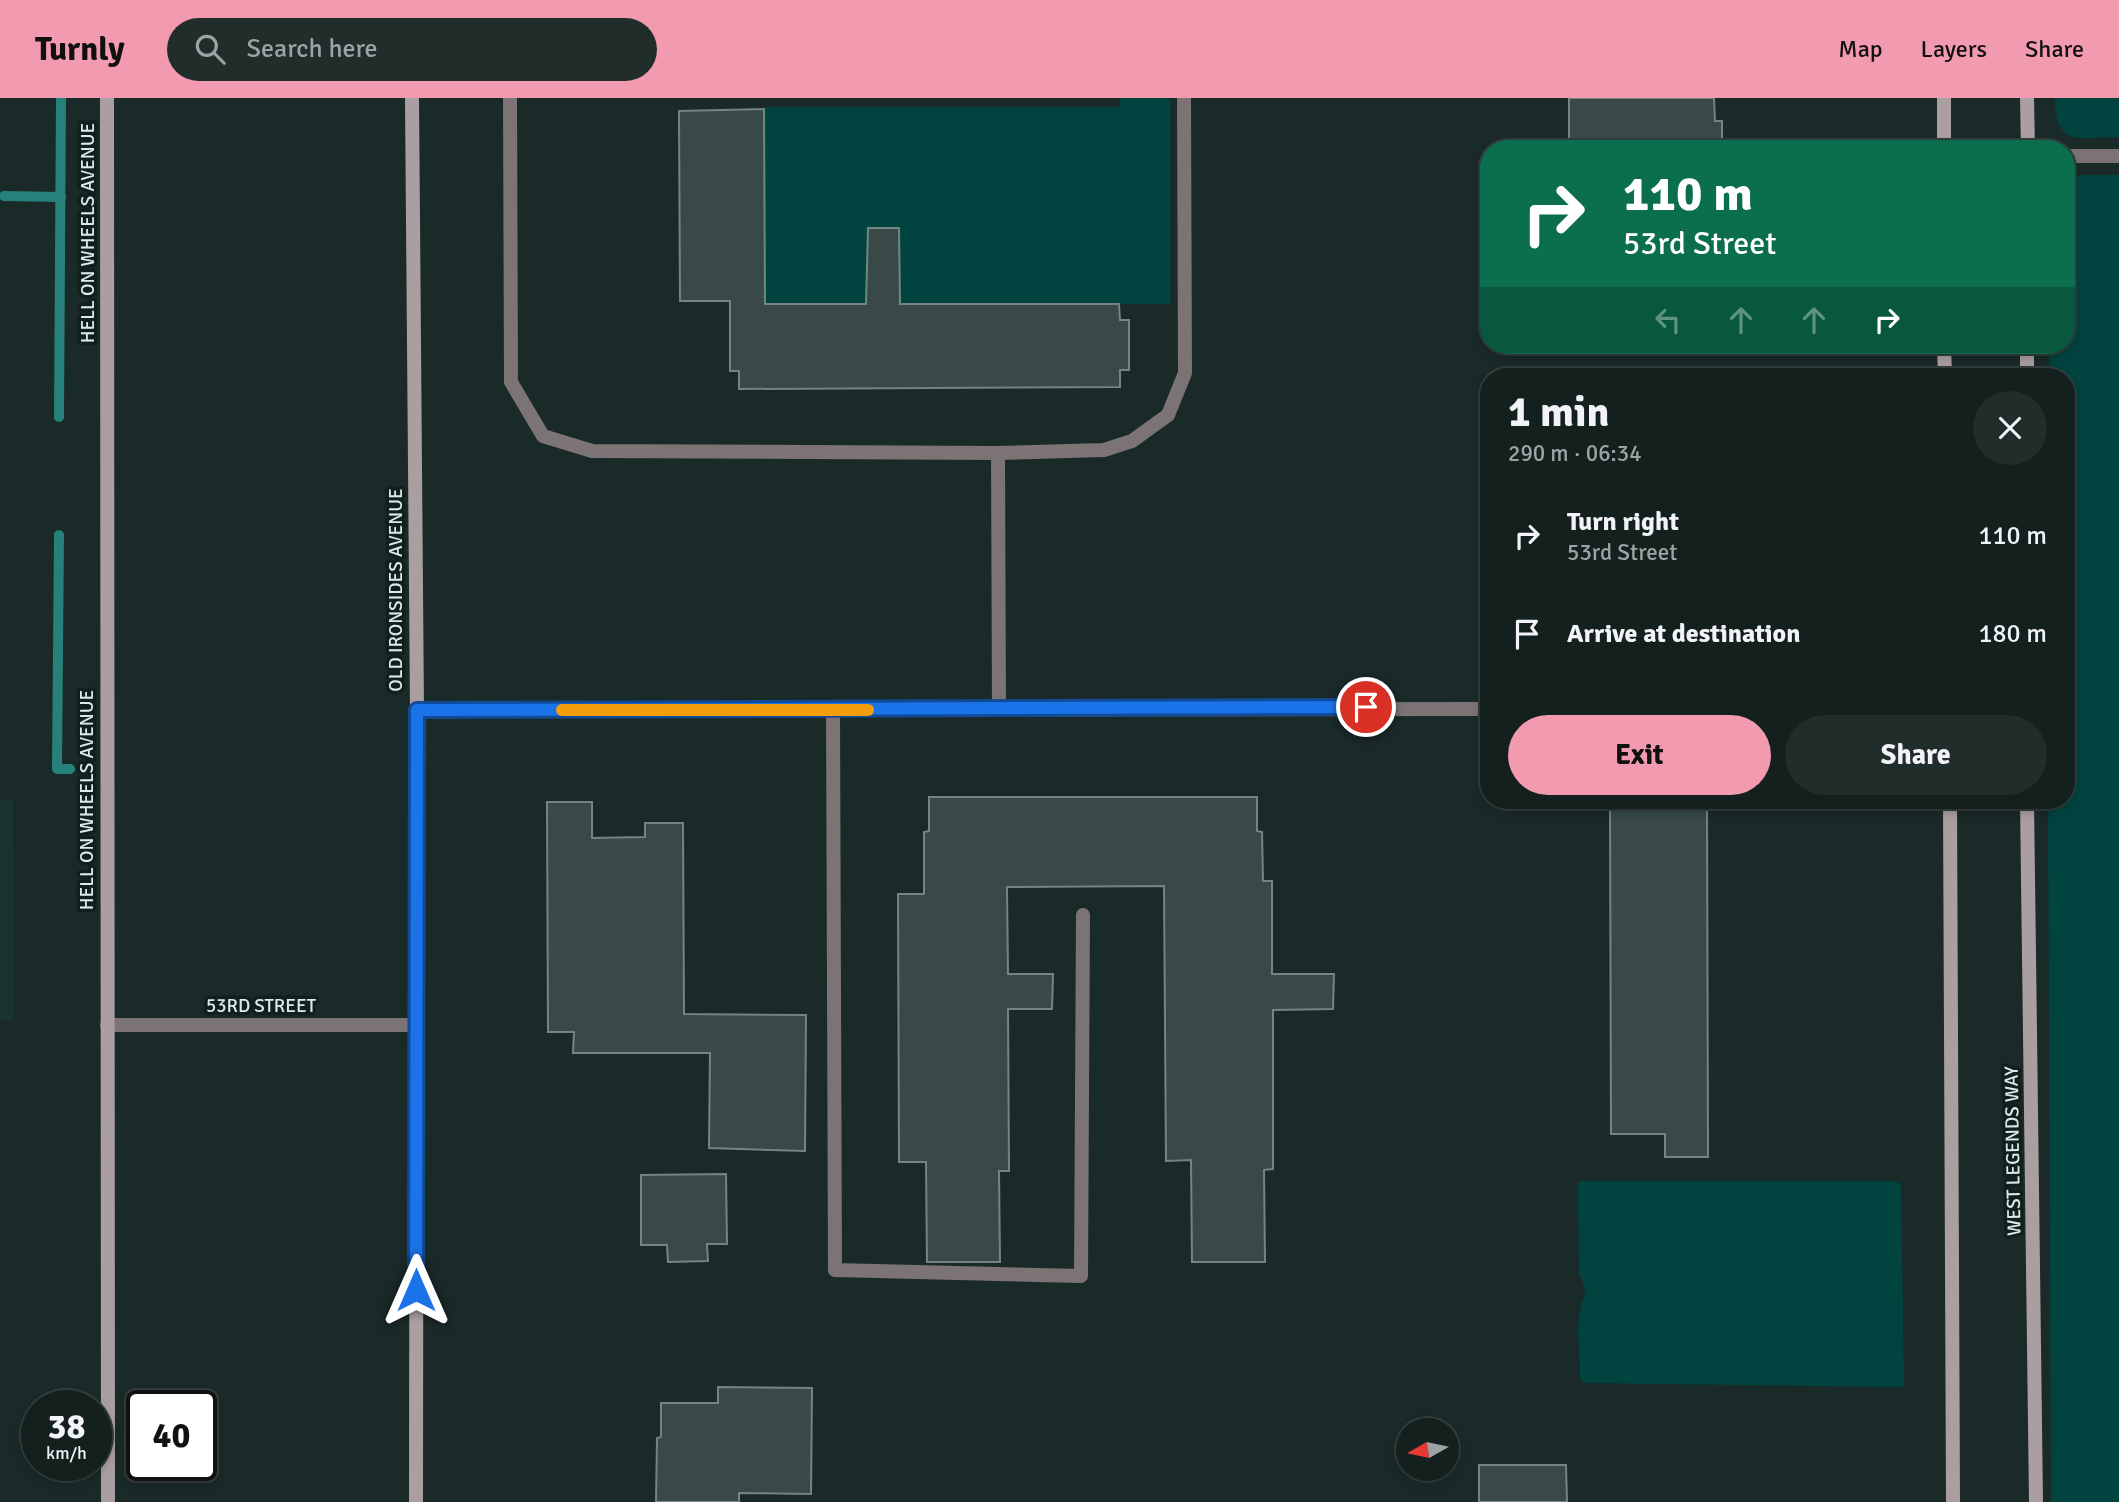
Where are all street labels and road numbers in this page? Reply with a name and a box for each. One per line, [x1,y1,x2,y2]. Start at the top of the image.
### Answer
street label: HELL ON WHEELS AVENUE [76,123,100,343]
street label: OLD IRONSIDES AVENUE [384,488,408,692]
street label: HELL ON WHEELS AVENUE [75,690,99,910]
street label: 53RD STREET [206,994,317,1018]
street label: WEST LEGENDS WAY [2000,1066,2026,1236]

